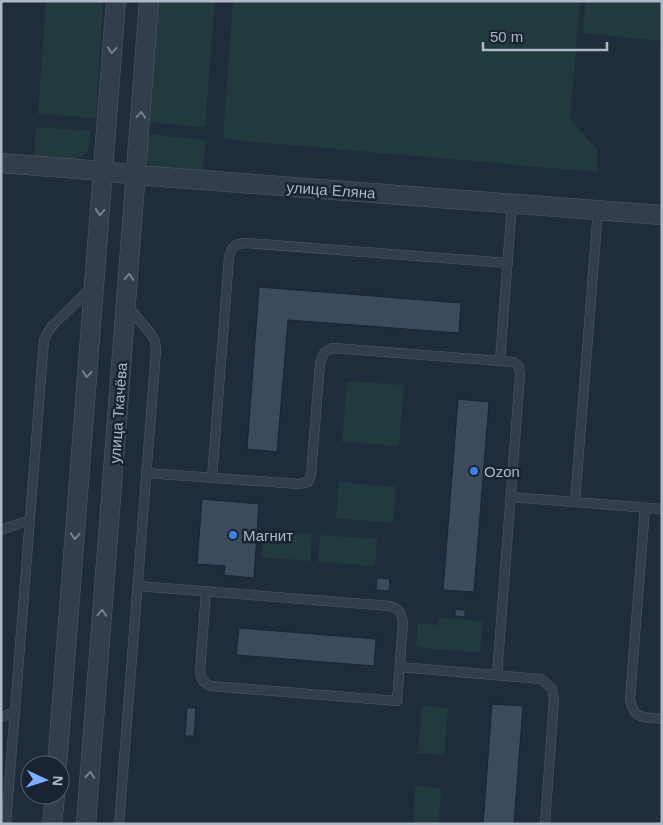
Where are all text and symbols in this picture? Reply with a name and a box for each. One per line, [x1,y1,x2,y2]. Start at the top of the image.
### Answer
scale bar [483,20,607,52]
text: 50 m [490,28,523,45]
one-way arrow [107,46,118,54]
one-way arrow [135,110,146,118]
street label: улица Еляна [286,178,377,202]
one-way arrow [95,208,106,216]
one-way arrow [123,272,134,280]
street label: улица Ткачёва [106,361,130,464]
one-way arrow [82,370,93,378]
place label: Ozon [484,463,520,480]
marker: Ozon [468,465,480,477]
place label: Магнит [243,527,293,544]
marker: Магнит [227,529,239,541]
one-way arrow [69,532,80,540]
one-way arrow [97,609,108,617]
north arrow [20,755,70,805]
one-way arrow [84,771,95,779]
text: N [50,775,66,787]

